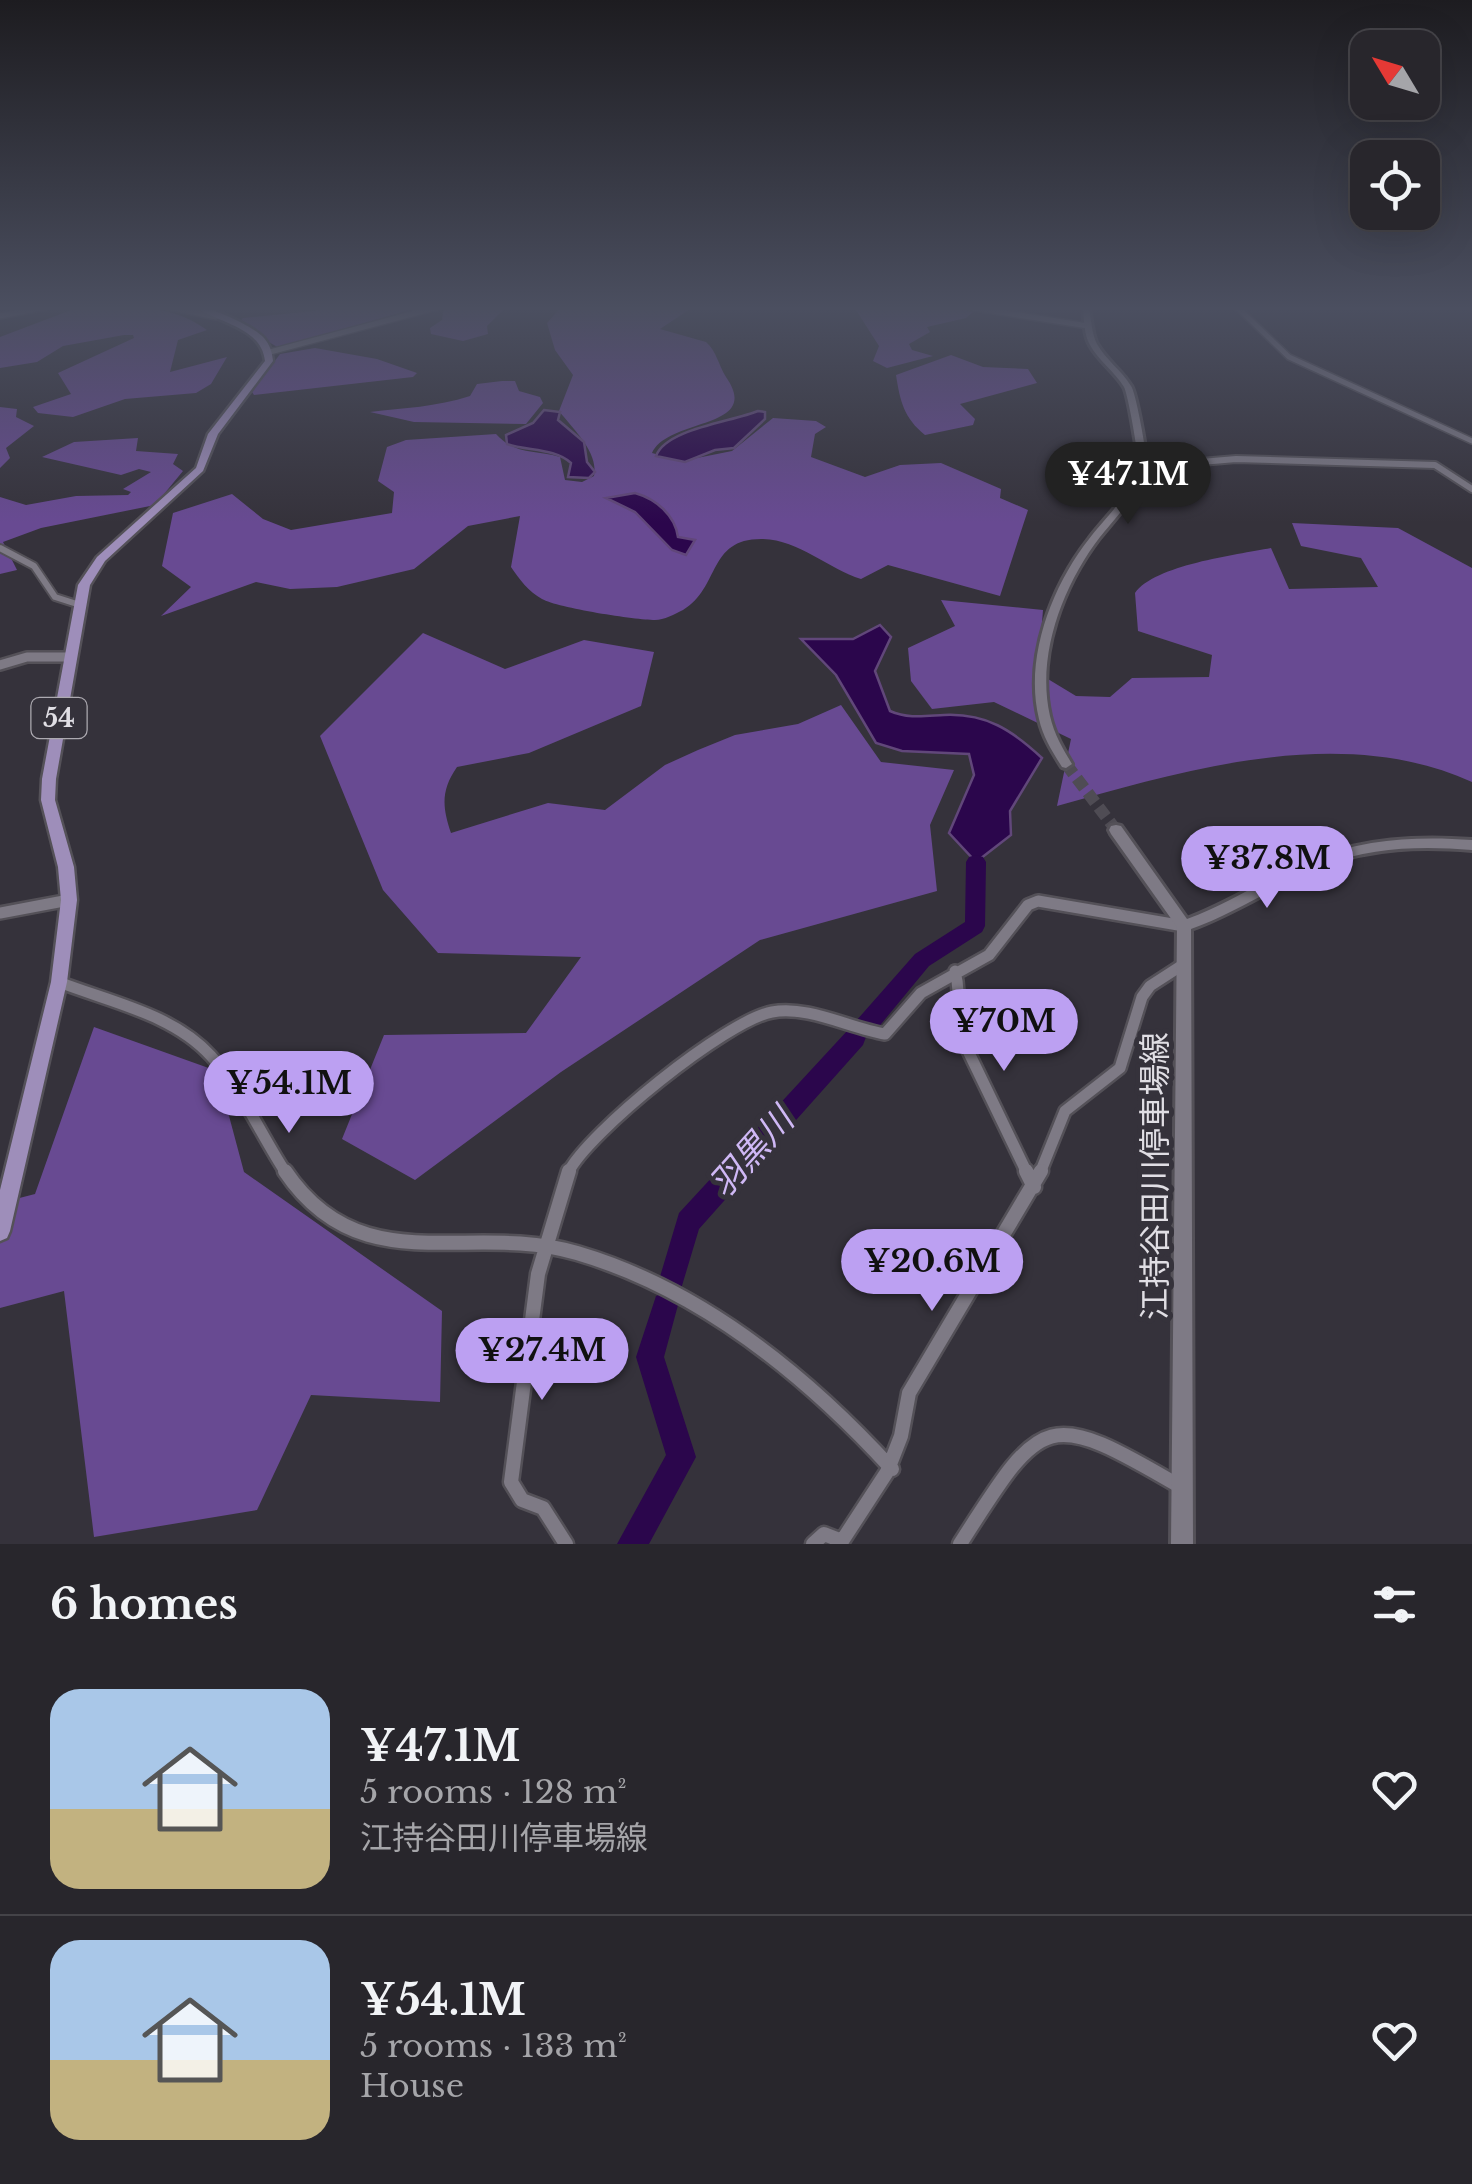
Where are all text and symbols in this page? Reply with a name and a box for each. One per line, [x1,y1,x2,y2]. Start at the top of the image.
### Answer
north arrow [1350,30,1440,120]
map controls [1350,30,1440,230]
button: locate [1350,140,1440,230]
pin: ¥47.1M [1047,442,1209,527]
text: ¥47.1M [1067,454,1189,494]
road number: 54 [32,698,86,738]
pin: ¥37.8M [1186,826,1348,911]
text: ¥37.8M [1203,838,1331,878]
pin: ¥70M [945,989,1063,1074]
text: ¥70M [952,1001,1056,1041]
street label: 江持谷田川停車場線 [1135,1032,1175,1320]
pin: ¥54.1M [208,1051,370,1136]
text: ¥54.1M [226,1063,352,1103]
water label: 羽黒川 [700,1096,805,1205]
pin: ¥20.6M [851,1229,1013,1314]
text: ¥20.6M [863,1241,1001,1281]
pin: ¥27.4M [461,1318,623,1403]
text: ¥27.4M [478,1330,606,1370]
icon: filters [1367,1577,1422,1632]
text: 6 homes [50,1578,238,1630]
text: ¥47.1M [360,1720,520,1772]
icon: home [130,1729,250,1849]
icon: heart [1367,1762,1422,1817]
text: 5 rooms · 128 m² [360,1772,627,1812]
text: 江持谷田川停車場線 [360,1818,648,1858]
text: ¥54.1M [360,1974,526,2026]
icon: home [130,1980,250,2100]
icon: heart [1367,2013,1422,2068]
text: 5 rooms · 133 m² [360,2026,627,2066]
text: House [360,2066,464,2106]

